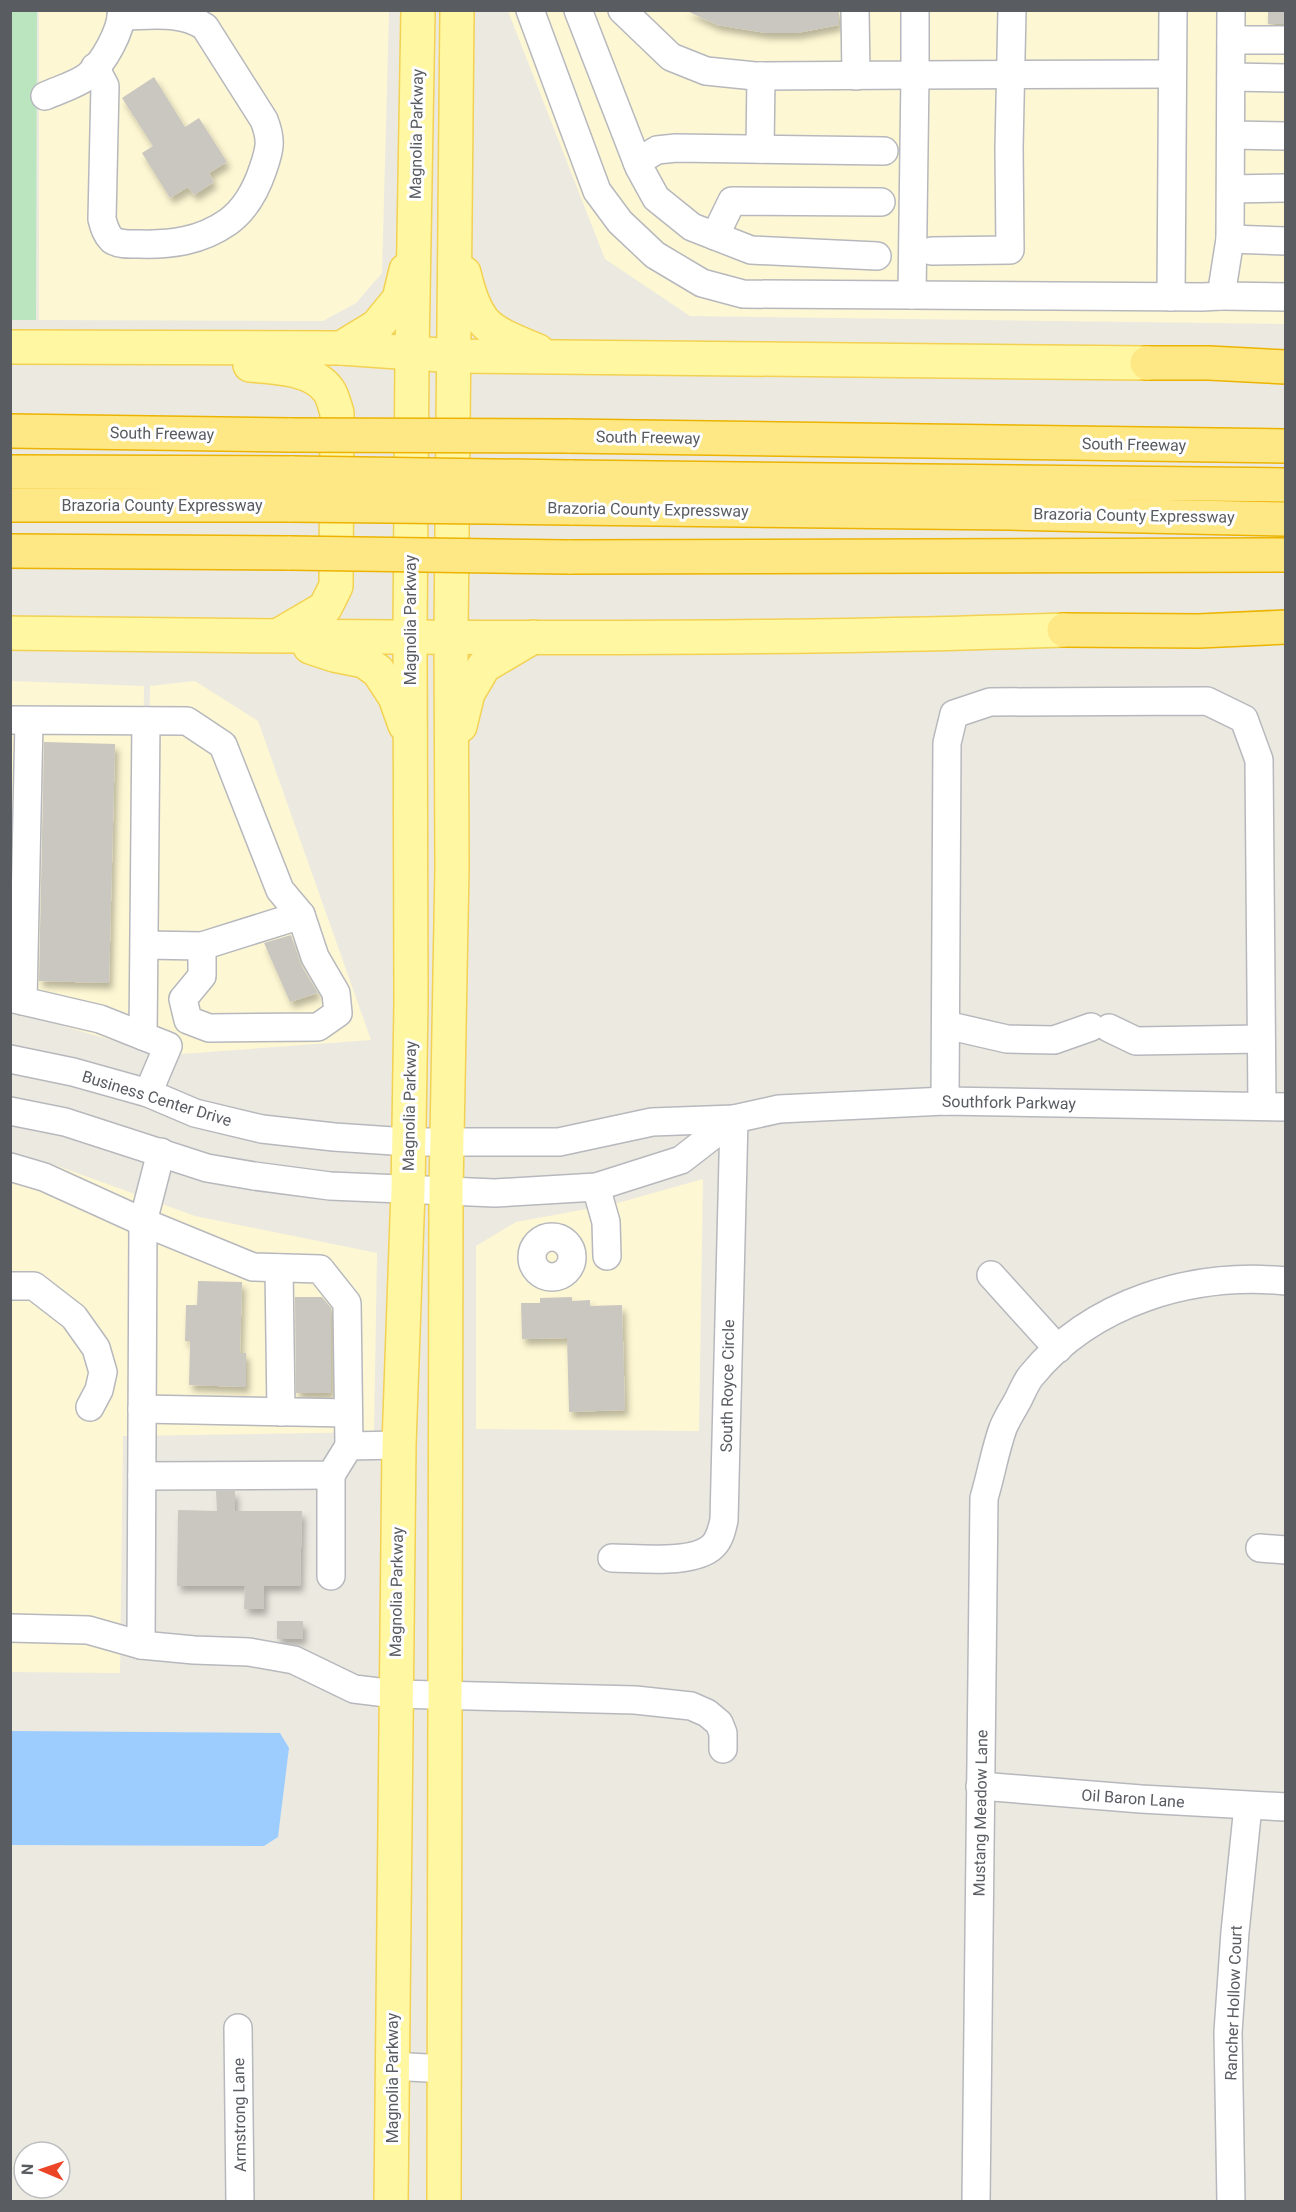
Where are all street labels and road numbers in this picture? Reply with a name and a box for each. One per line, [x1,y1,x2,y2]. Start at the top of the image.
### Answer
street label: Magnolia Parkway [406,68,427,199]
street label: South Freeway [110,423,215,444]
street label: South Freeway [596,427,701,448]
street label: South Freeway [1082,434,1187,455]
street label: Brazoria County Expressway [61,496,263,515]
street label: Brazoria County Expressway [547,498,749,521]
street label: Brazoria County Expressway [1033,504,1235,527]
street label: Magnolia Parkway [401,554,420,685]
street label: Magnolia Parkway [399,1040,420,1171]
street label: Business Center Drive [80,1067,234,1130]
street label: Southfork Parkway [942,1092,1077,1113]
street label: South Royce Circle [717,1319,738,1453]
street label: Magnolia Parkway [386,1526,407,1657]
street label: Mustang Meadow Lane [970,1729,991,1897]
street label: Oil Baron Lane [1081,1785,1185,1812]
street label: Rancher Hollow Court [1221,1925,1246,2081]
street label: Magnolia Parkway [383,2012,402,2143]
street label: Armstrong Lane [229,2058,250,2172]

